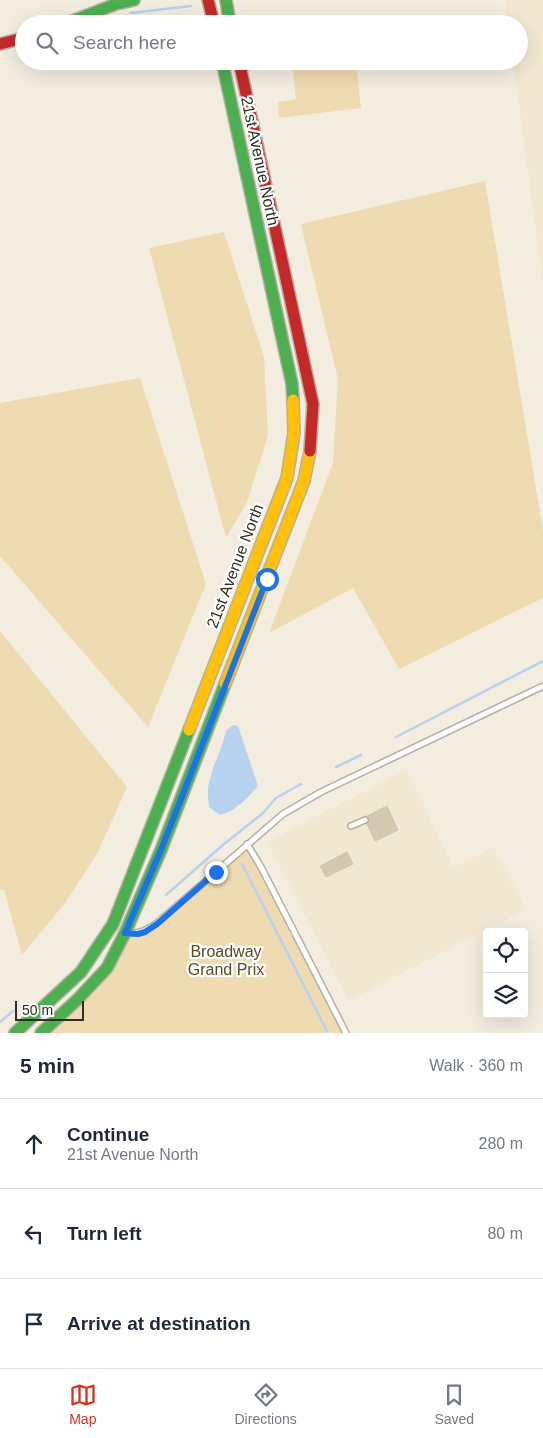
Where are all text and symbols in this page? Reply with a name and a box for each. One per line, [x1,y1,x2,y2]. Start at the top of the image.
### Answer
search box [15,15,528,70]
icon: search [33,29,61,57]
text: Search here [73,32,177,53]
street label: 21st Avenue North [238,95,282,227]
street label: 21st Avenue North [204,502,266,630]
route start [256,568,279,591]
route end [205,861,228,884]
map controls [483,928,528,1018]
button: locate [483,928,528,973]
park label: Broadway Grand Prix [188,943,264,978]
button: layers [483,973,528,1018]
scale bar [15,998,84,1021]
text: 50 m [22,1002,53,1018]
text: 5 min [20,1054,75,1077]
text: Walk · 360 m [429,1057,523,1074]
text: Continue [67,1124,149,1145]
icon: ahead [20,1130,48,1158]
text: 280 m [479,1135,523,1152]
text: 21st Avenue North [67,1146,198,1163]
icon: left [20,1220,48,1248]
text: Turn left [67,1223,142,1244]
text: 80 m [487,1225,523,1242]
icon: arrive [20,1310,48,1338]
text: Arrive at destination [67,1313,251,1334]
tab: Map [69,1381,97,1427]
tab: Directions [235,1381,297,1427]
tab: Saved [434,1381,474,1427]

